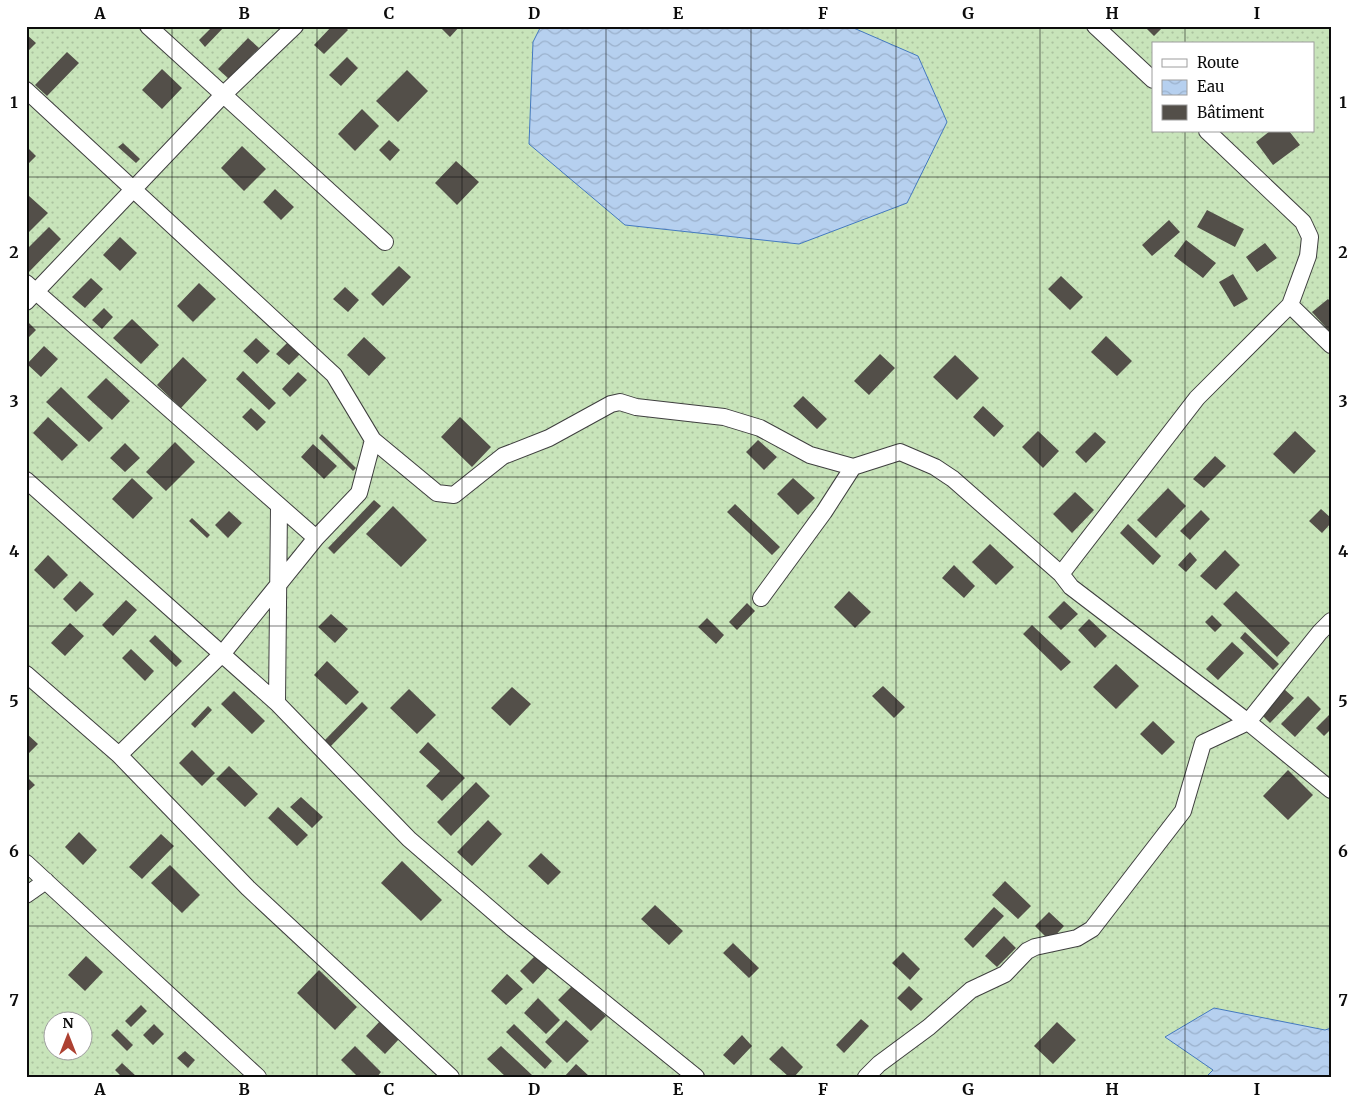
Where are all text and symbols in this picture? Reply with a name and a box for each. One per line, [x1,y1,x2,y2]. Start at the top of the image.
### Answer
text: A [93,3,106,23]
text: B [238,3,250,23]
text: C [384,3,394,23]
text: D [528,3,540,23]
text: E [673,3,684,23]
text: F [818,3,828,23]
text: G [962,3,974,23]
text: H [1105,3,1119,23]
text: I [1254,3,1260,23]
legend [1152,42,1314,132]
text: Route [1197,53,1239,72]
text: Eau [1197,77,1224,96]
text: 1 [10,92,18,112]
text: 1 [1339,92,1347,112]
text: Bâtiment [1197,103,1265,122]
text: 2 [9,242,19,262]
text: 2 [1338,242,1348,262]
text: 3 [9,391,19,411]
text: 3 [1338,391,1348,411]
text: 4 [9,541,19,561]
text: 4 [1338,541,1348,561]
text: 5 [9,691,19,711]
text: 5 [1338,691,1348,711]
text: 6 [9,841,19,861]
text: 6 [1338,841,1348,861]
text: 7 [9,990,19,1010]
text: 7 [1338,990,1348,1010]
north arrow [42,1010,92,1060]
text: N [62,1014,74,1032]
text: A [93,1079,106,1099]
text: B [238,1079,250,1099]
text: C [384,1079,394,1099]
text: D [528,1079,540,1099]
text: E [673,1079,684,1099]
text: F [818,1079,828,1099]
text: G [962,1079,974,1099]
text: H [1105,1079,1119,1099]
text: I [1254,1079,1260,1099]

